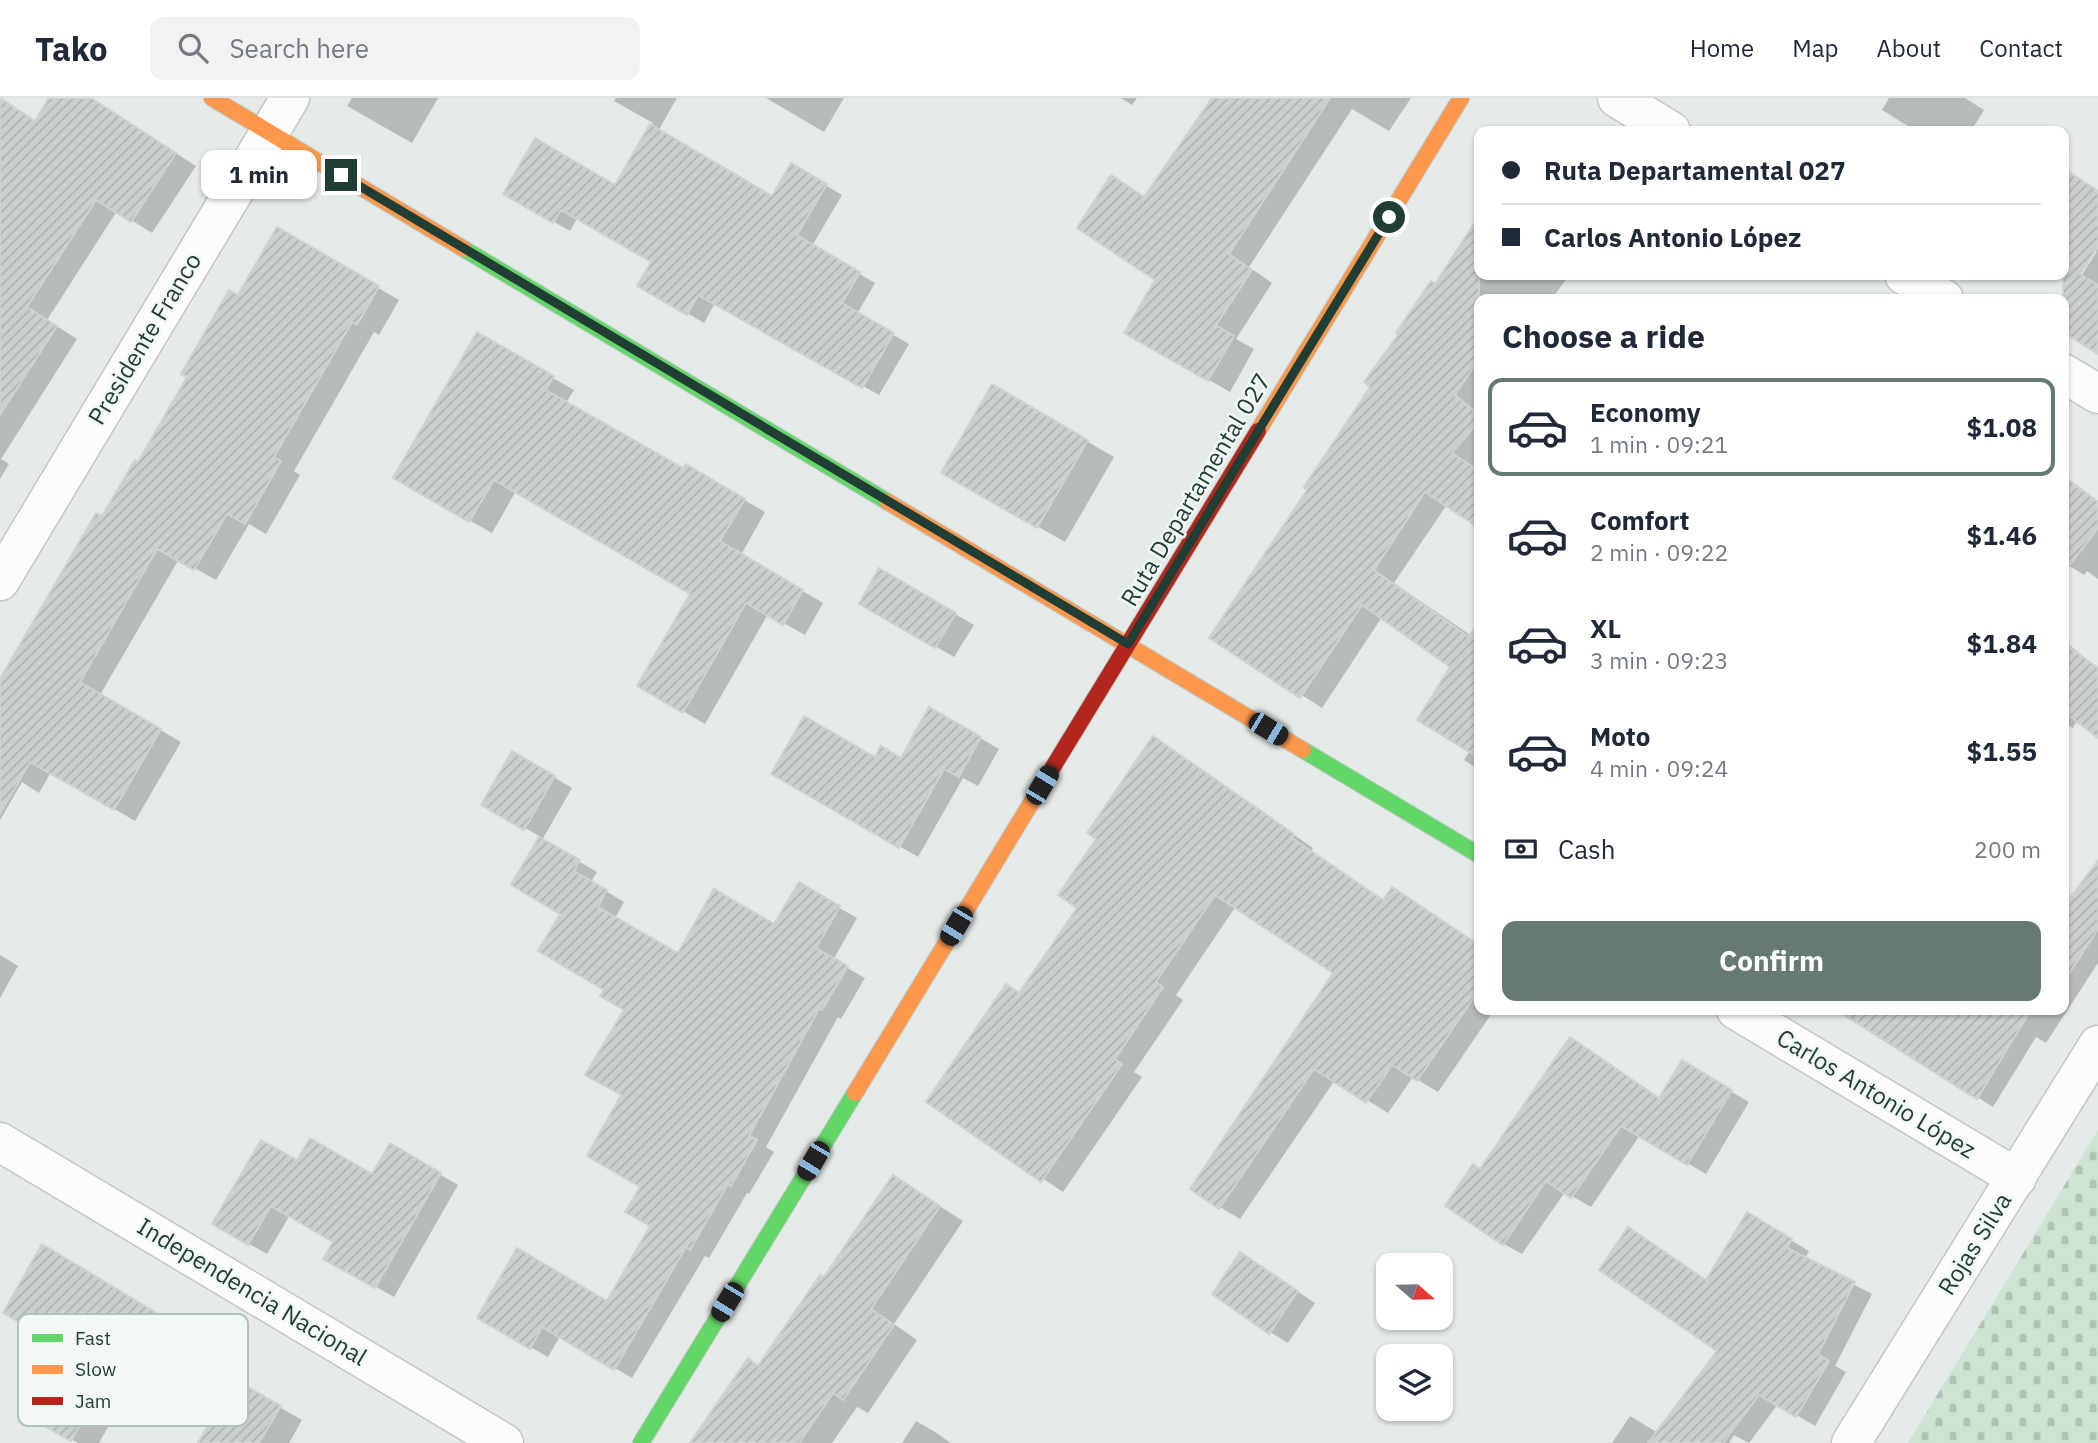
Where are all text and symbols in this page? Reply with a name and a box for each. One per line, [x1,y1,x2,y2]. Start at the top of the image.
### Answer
search box [150,17,640,80]
text: Tako [35,27,108,70]
icon: search [174,29,212,67]
text: Search here [230,31,369,65]
text: Home [1690,32,1754,64]
text: Map [1792,32,1838,64]
text: About [1876,32,1941,64]
text: Contact [1979,32,2063,64]
callout: 1 min [201,150,316,200]
text: Ruta Departamental 027 [1544,153,1846,187]
text: 1 min [229,159,289,189]
route end [325,159,357,191]
route start [1373,201,1405,233]
text: Carlos Antonio López [1544,220,1802,254]
street label: Presidente Franco [80,247,208,430]
text: Choose a ride [1502,315,1705,357]
street label: Ruta Departamental 027 [1113,367,1277,612]
text: Economy [1590,395,1701,429]
icon: car [1506,396,1569,459]
text: $1.08 [1967,410,2037,444]
text: 1 min · 09:21 [1590,429,1728,459]
text: Comfort [1590,503,1689,537]
icon: car [1506,504,1569,567]
text: $1.46 [1967,518,2037,552]
text: 2 min · 09:22 [1590,537,1728,567]
text: XL [1590,611,1621,645]
icon: car [1506,612,1569,675]
text: $1.84 [1967,626,2037,660]
text: 3 min · 09:23 [1590,645,1728,675]
car [1245,709,1292,749]
text: Moto [1590,719,1650,753]
icon: car [1506,720,1569,783]
text: $1.55 [1967,734,2037,768]
text: 4 min · 09:24 [1590,753,1728,783]
car [1023,762,1062,808]
icon: cash [1502,830,1540,868]
text: Cash [1558,832,1615,866]
text: 200 m [1974,834,2041,864]
car [937,903,976,949]
button: Confirm [1502,921,2041,1001]
street label: Carlos Antonio López [1771,1021,1982,1165]
car [794,1138,833,1184]
street label: Rojas Silva [1930,1186,2018,1301]
street label: Independencia Nacional [132,1210,373,1372]
north arrow [1376,1253,1452,1330]
map controls [1376,1253,1453,1421]
car [708,1279,747,1325]
legend [18,1314,248,1426]
text: Fast [75,1326,111,1350]
button: layers [1376,1344,1453,1421]
text: Slow [75,1357,116,1381]
text: Jam [75,1389,111,1413]

